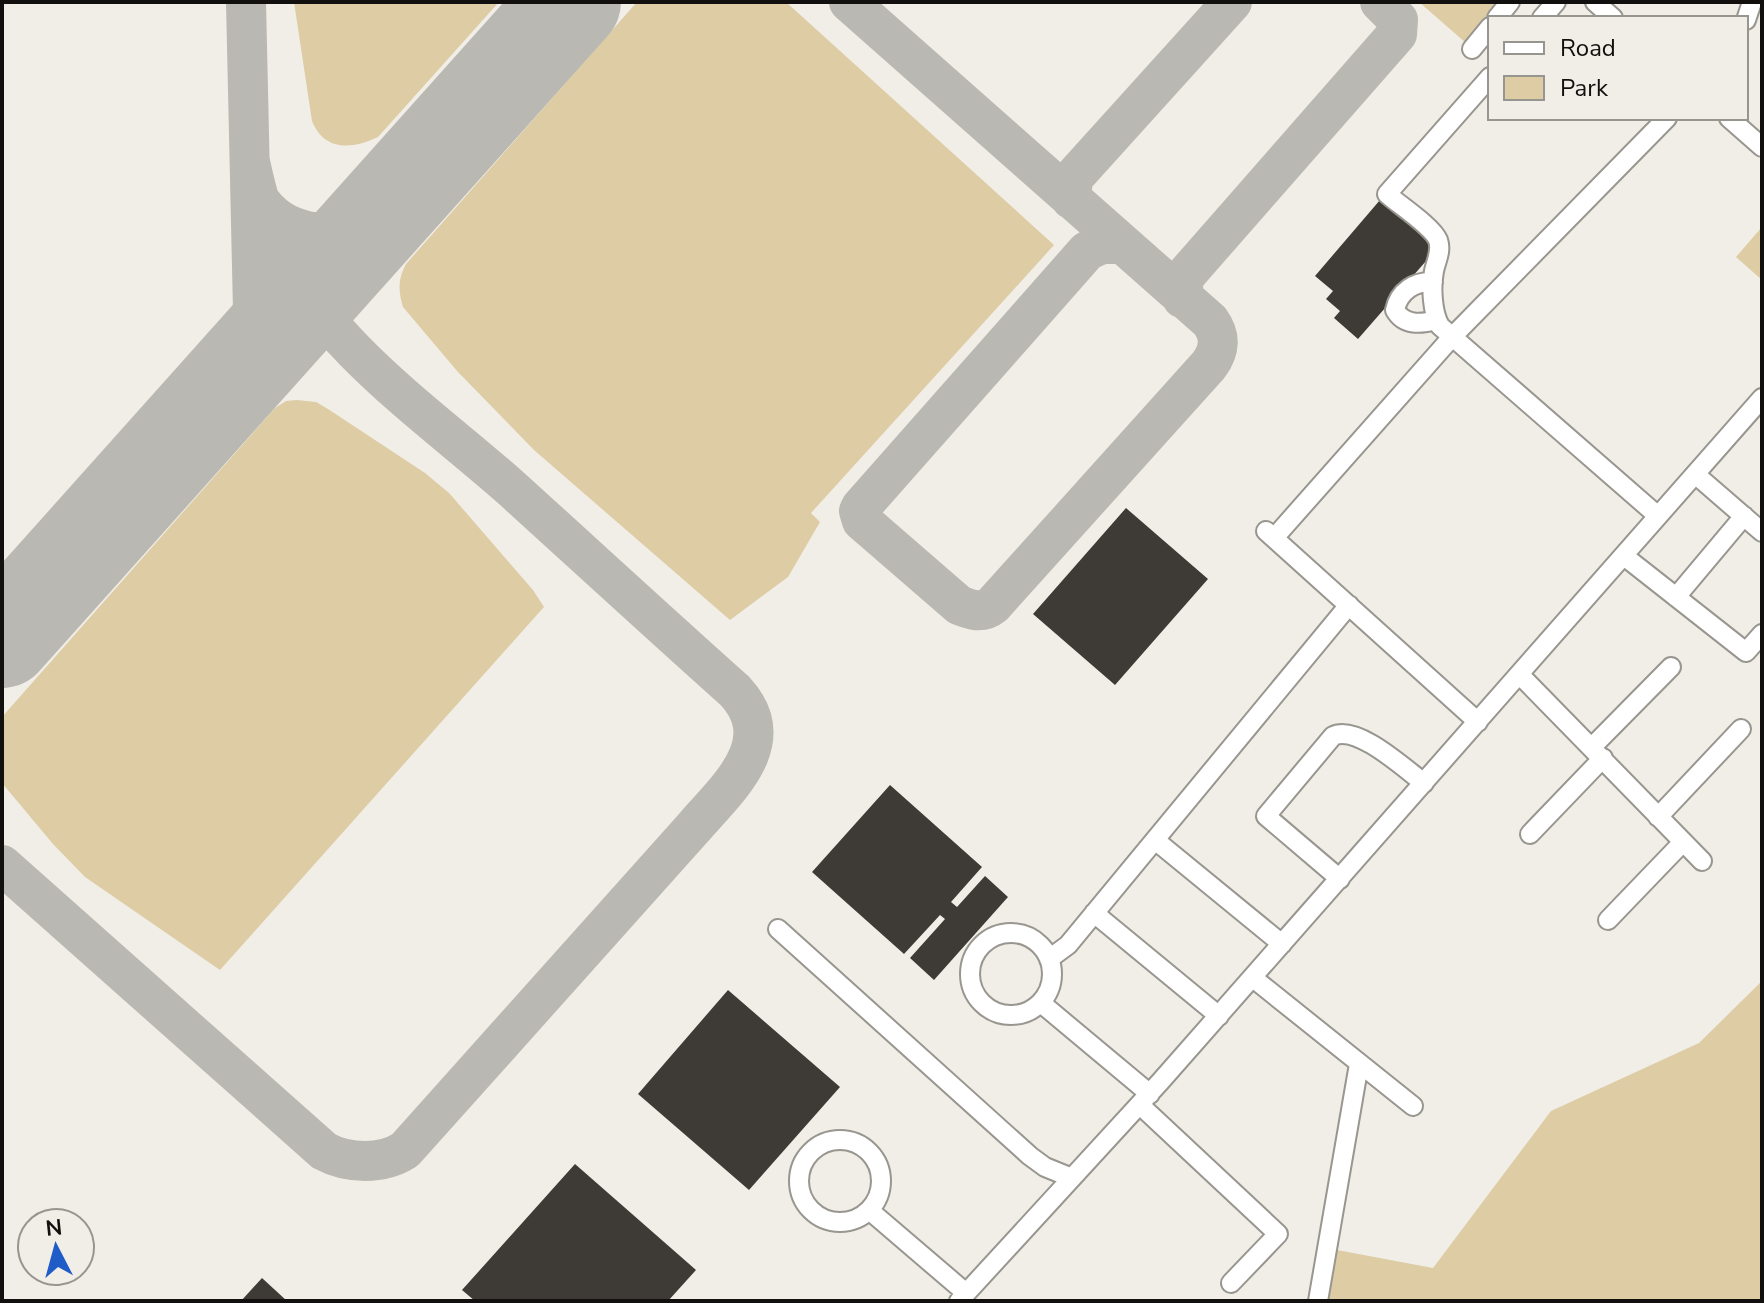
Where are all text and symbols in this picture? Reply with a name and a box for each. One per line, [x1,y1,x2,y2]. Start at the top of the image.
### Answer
legend [1488,16,1748,120]
text: Road [1560,32,1616,64]
text: Park [1560,72,1609,104]
north arrow [16,1207,96,1287]
text: N [44,1212,64,1244]

